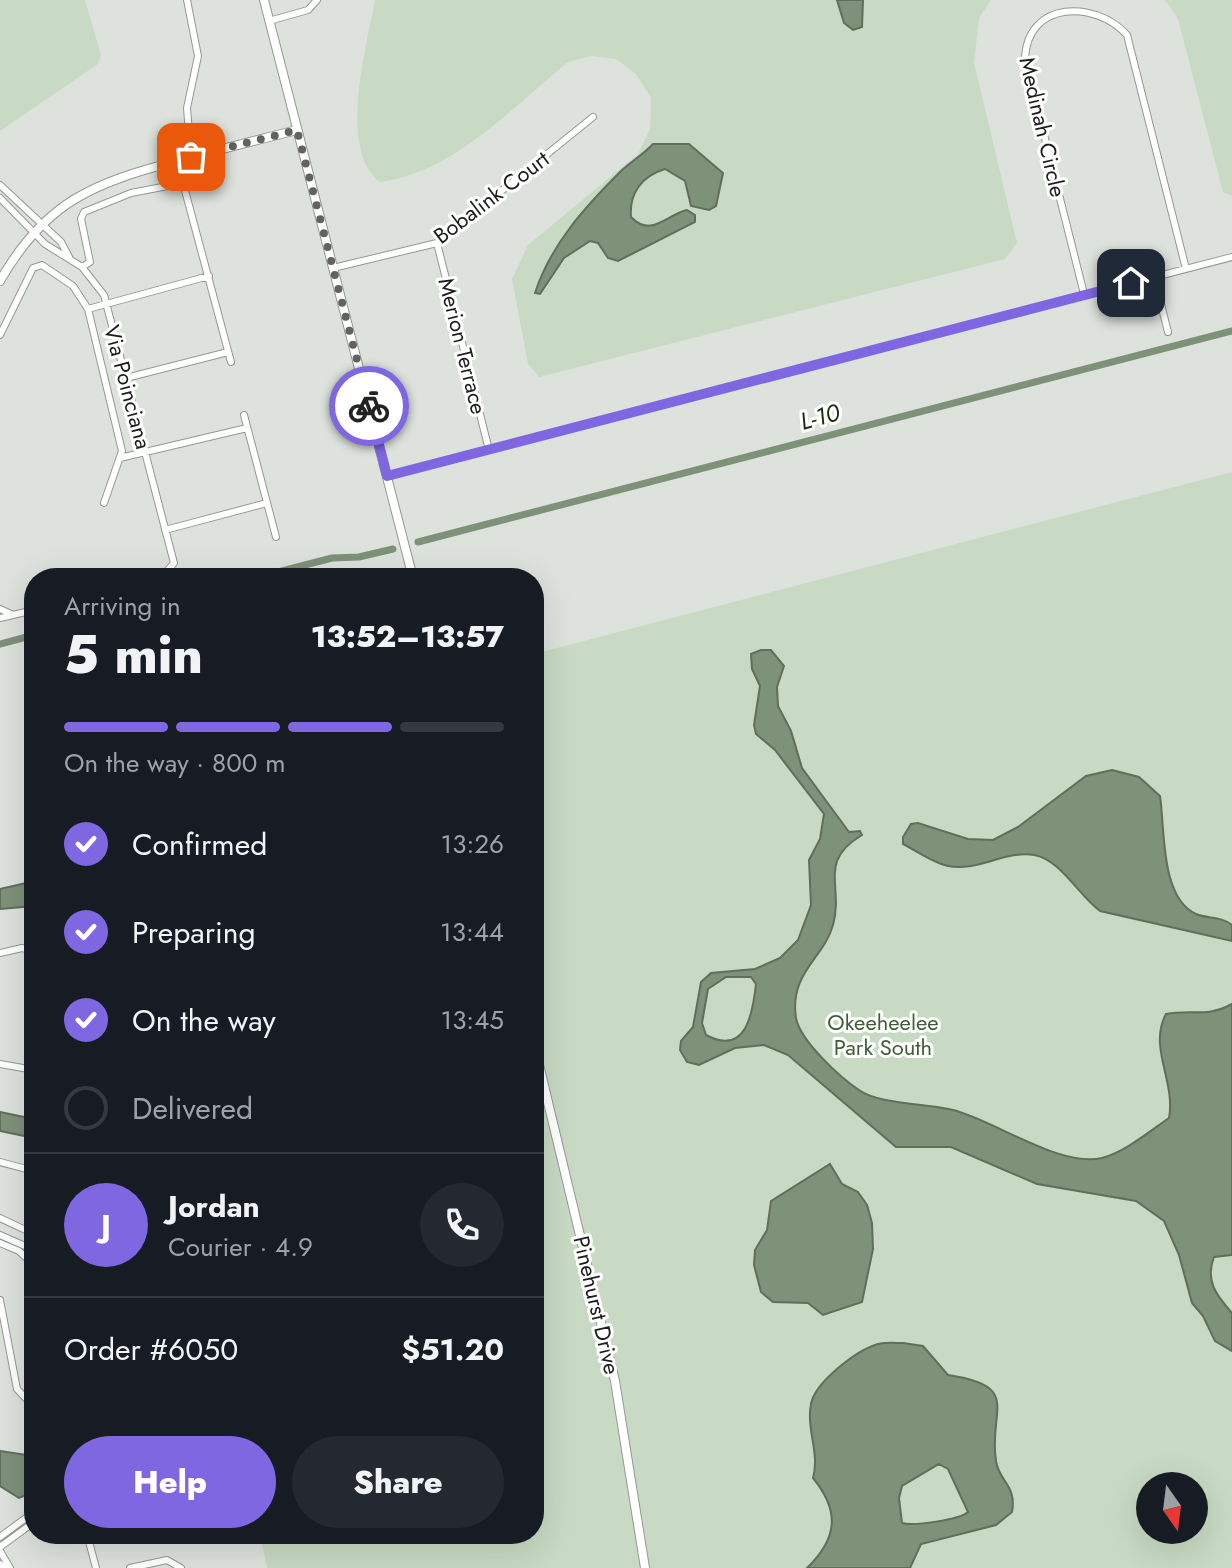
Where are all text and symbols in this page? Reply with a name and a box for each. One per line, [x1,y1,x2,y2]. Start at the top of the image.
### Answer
street label: Medinah Circle [1011,54,1075,200]
pin [157,123,225,191]
icon: bag [169,135,213,179]
street label: Bobalink Court [426,142,556,251]
pin [1097,249,1165,317]
icon: home [1109,261,1153,305]
street label: Merion Terrace [431,274,495,418]
street label: Via Poinciana [96,321,160,453]
courier [329,366,409,446]
icon: bike [347,384,391,428]
water label: L-10 [796,394,844,439]
text: Arriving in [64,587,181,625]
text: 13:52–13:57 [311,615,504,658]
text: 5 min [64,617,203,693]
text: On the way · 800 m [64,744,285,782]
icon: check [64,822,108,866]
text: Confirmed [132,823,267,866]
text: 13:26 [441,825,504,863]
icon: check [64,910,108,954]
text: Preparing [132,911,256,954]
text: 13:44 [440,913,504,951]
icon: check [64,998,108,1042]
text: On the way [132,999,276,1042]
text: 13:45 [440,1001,504,1039]
park label: Okeeheelee Park South [827,1006,939,1063]
text: Delivered [132,1087,253,1130]
button: phone [420,1183,504,1267]
text: Jordan [168,1185,260,1228]
text: J [101,1204,111,1247]
text: Courier · 4.9 [168,1228,313,1266]
street label: Pinehurst Drive [566,1233,628,1377]
text: Order #6050 [64,1328,238,1371]
text: $51.20 [402,1328,504,1371]
button: Help [64,1436,276,1528]
button: Share [292,1436,504,1528]
north arrow [1136,1472,1208,1544]
map controls [1136,1472,1208,1544]

